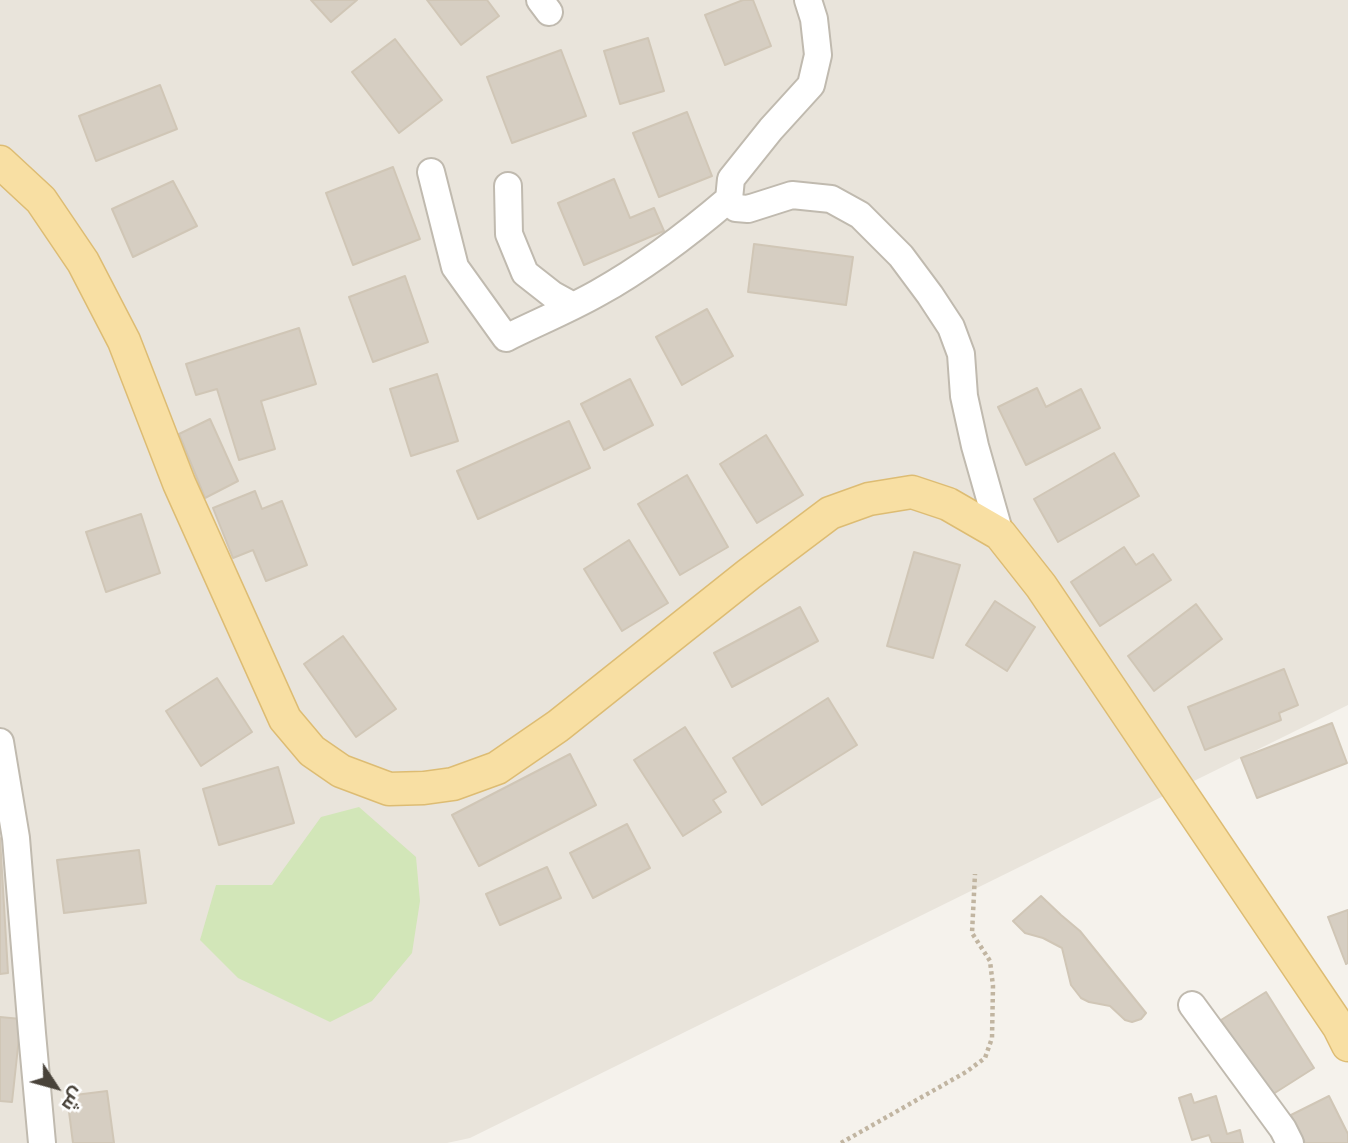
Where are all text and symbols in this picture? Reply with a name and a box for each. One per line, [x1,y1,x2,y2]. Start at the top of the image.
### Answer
north arrow [21,1052,91,1122]
text: ش [57,1083,89,1116]

